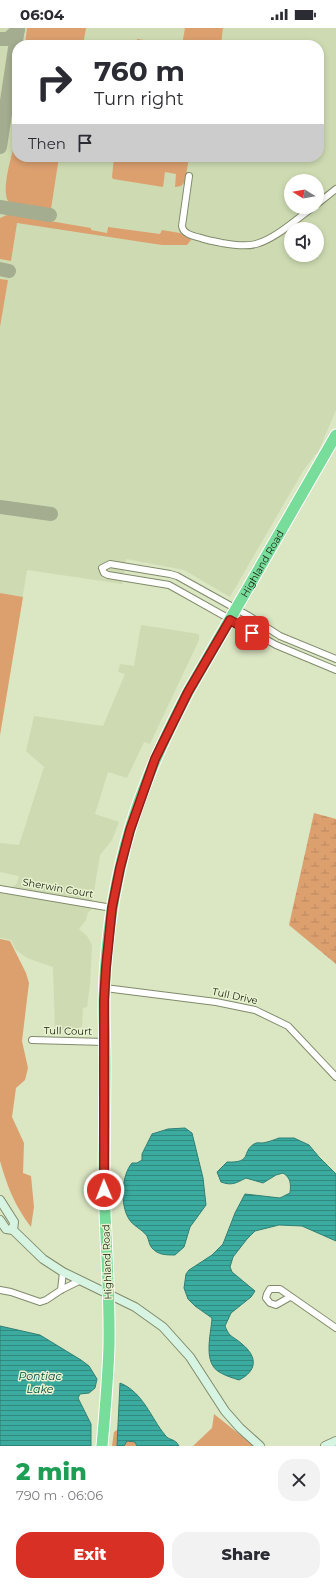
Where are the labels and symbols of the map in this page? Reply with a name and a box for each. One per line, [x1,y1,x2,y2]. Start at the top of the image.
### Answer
north arrow [284,174,324,214]
street label: Highland Road [238,528,286,599]
pin [235,616,269,650]
street label: Sherwin Court [21,875,95,901]
street label: Tull Drive [211,985,259,1007]
street label: Tull Court [44,1024,92,1038]
position arrow [83,1169,125,1211]
street label: Highland Road [99,1224,115,1300]
water label: Pontiac Lake [18,1369,62,1396]

